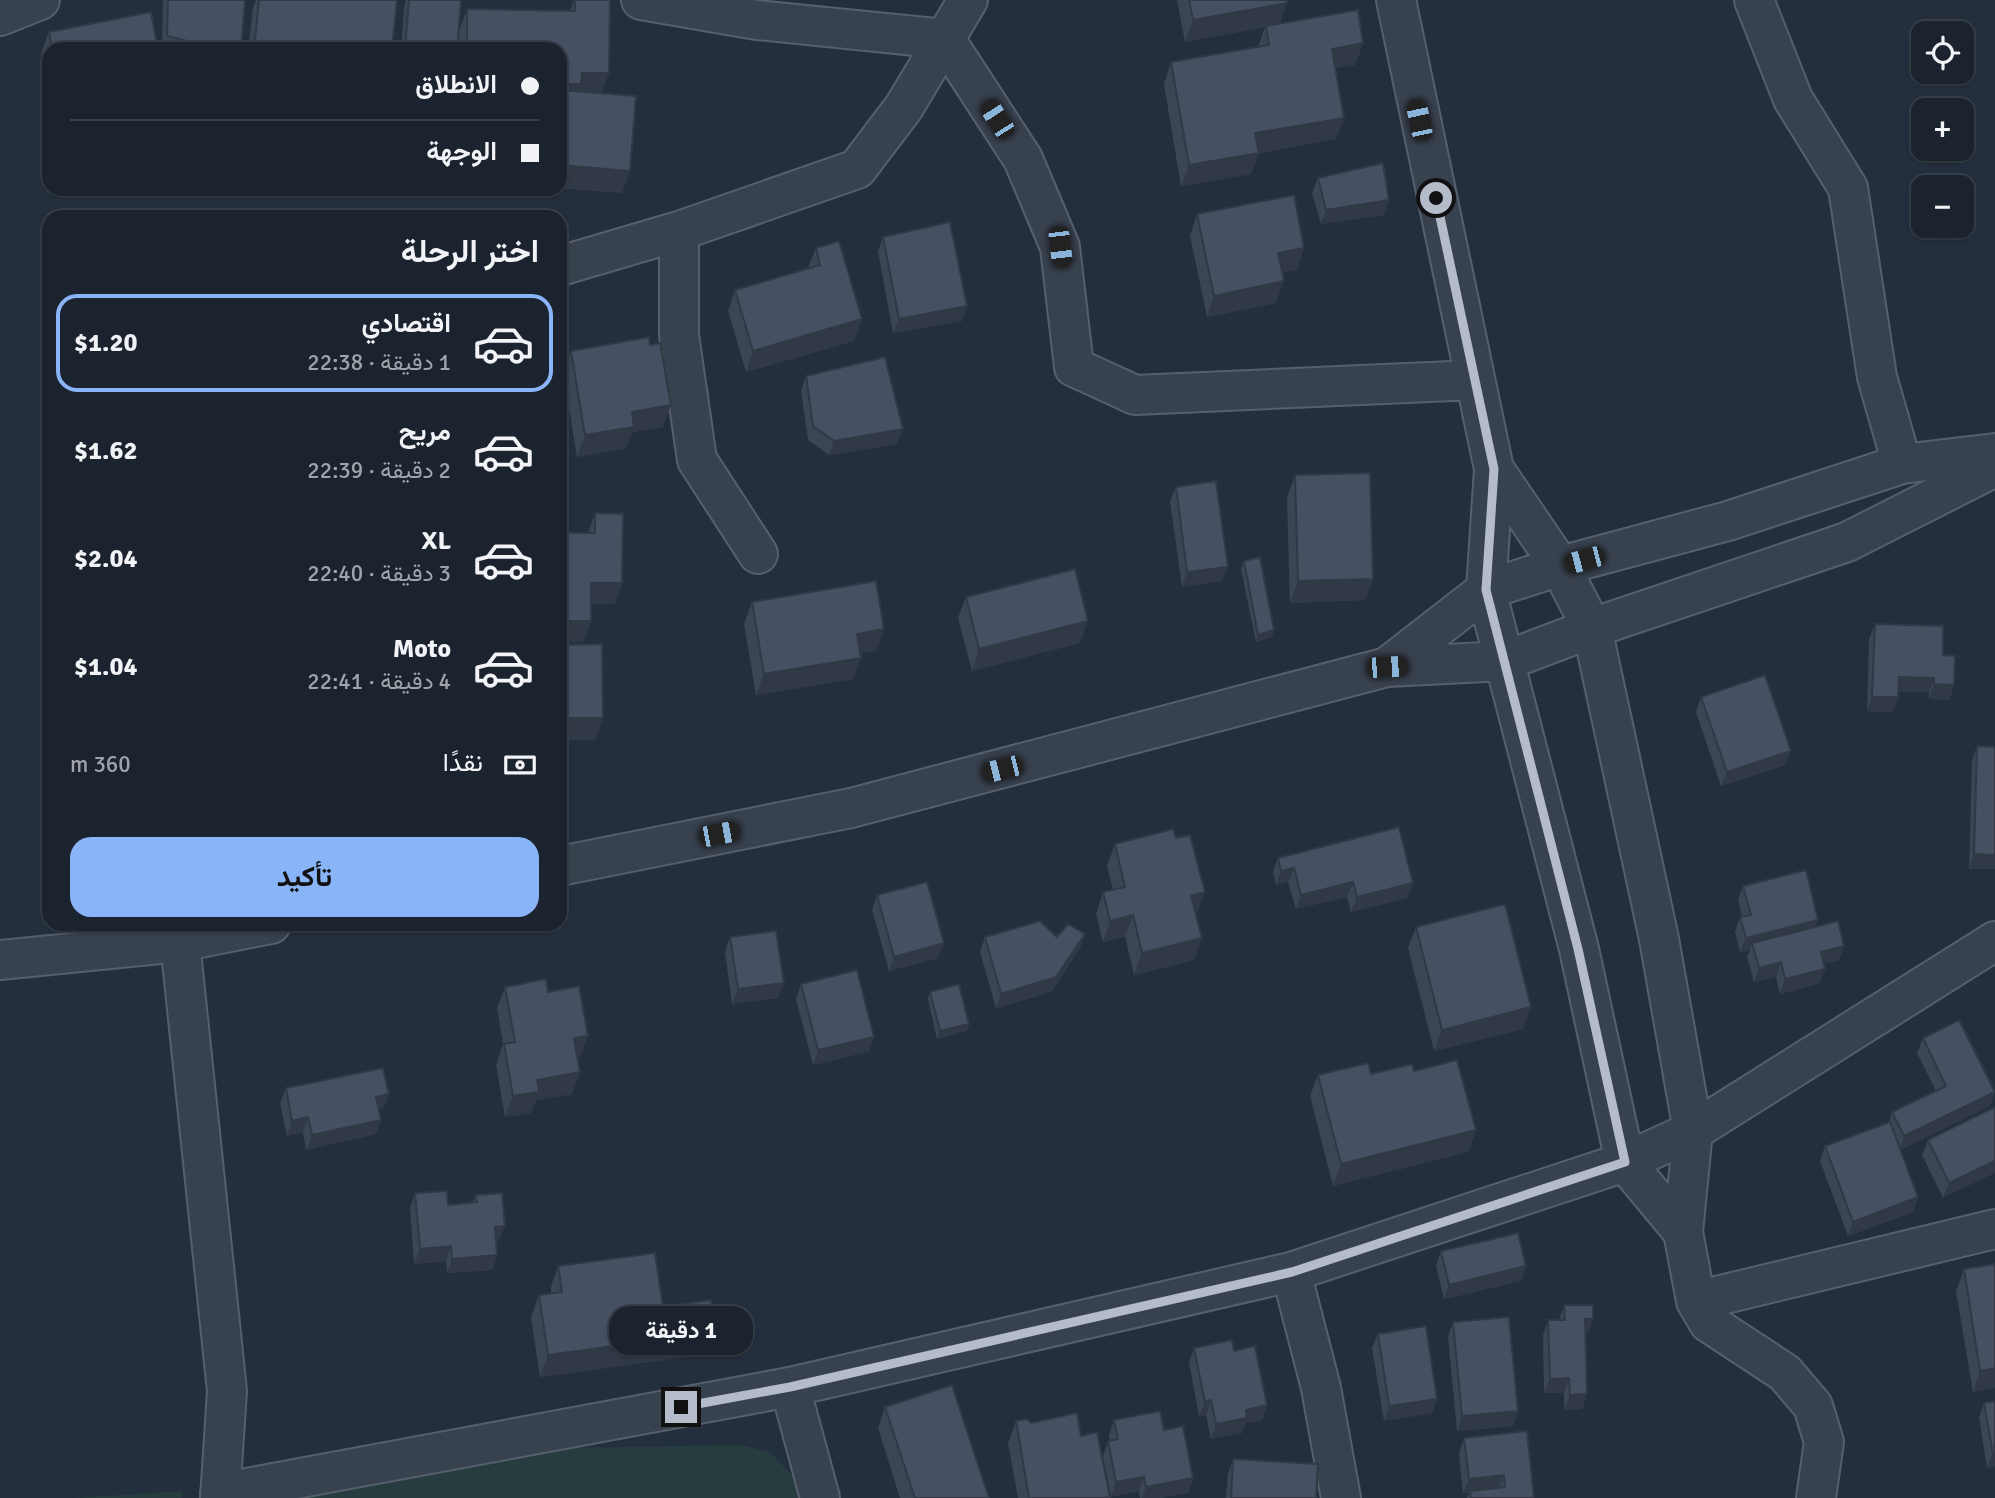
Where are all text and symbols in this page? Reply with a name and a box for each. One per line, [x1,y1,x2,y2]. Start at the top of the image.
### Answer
map controls [1911,21,1974,238]
button: locate [1911,21,1974,84]
text: الانطلاق [415,69,497,101]
car [977,96,1018,142]
car [1405,97,1434,143]
button: + [1911,98,1974,161]
text: الوجهة [426,136,497,168]
button: − [1911,175,1974,238]
route start [1420,182,1452,214]
car [1048,225,1073,269]
text: اختر الرحلة [401,232,539,271]
text: اقتصادي [362,308,451,340]
icon: car [472,312,535,375]
text: $1.20 [74,327,138,359]
text: 1 دقيقة · 22:38 [307,348,451,377]
text: مريح [399,416,451,448]
icon: car [472,420,535,483]
text: $1.62 [74,435,138,467]
text: 2 دقيقة · 22:39 [307,456,451,485]
text: XL [421,525,451,557]
icon: car [472,528,535,591]
text: $2.04 [74,543,138,575]
car [1561,544,1608,576]
text: 3 دقيقة · 22:40 [307,559,451,588]
text: Moto [393,633,451,665]
icon: car [472,636,535,699]
text: $1.04 [74,651,138,683]
car [1366,655,1409,679]
text: 4 دقيقة · 22:41 [307,667,451,696]
icon: cash [501,746,539,784]
text: نقدًا [443,747,483,779]
text: 360 m [70,750,131,779]
car [980,754,1025,784]
car [697,820,742,848]
button: تأكيد [70,837,539,917]
callout: 1 دقيقة [609,1306,753,1354]
text: 1 دقيقة [645,1316,717,1345]
route end [665,1391,697,1423]

